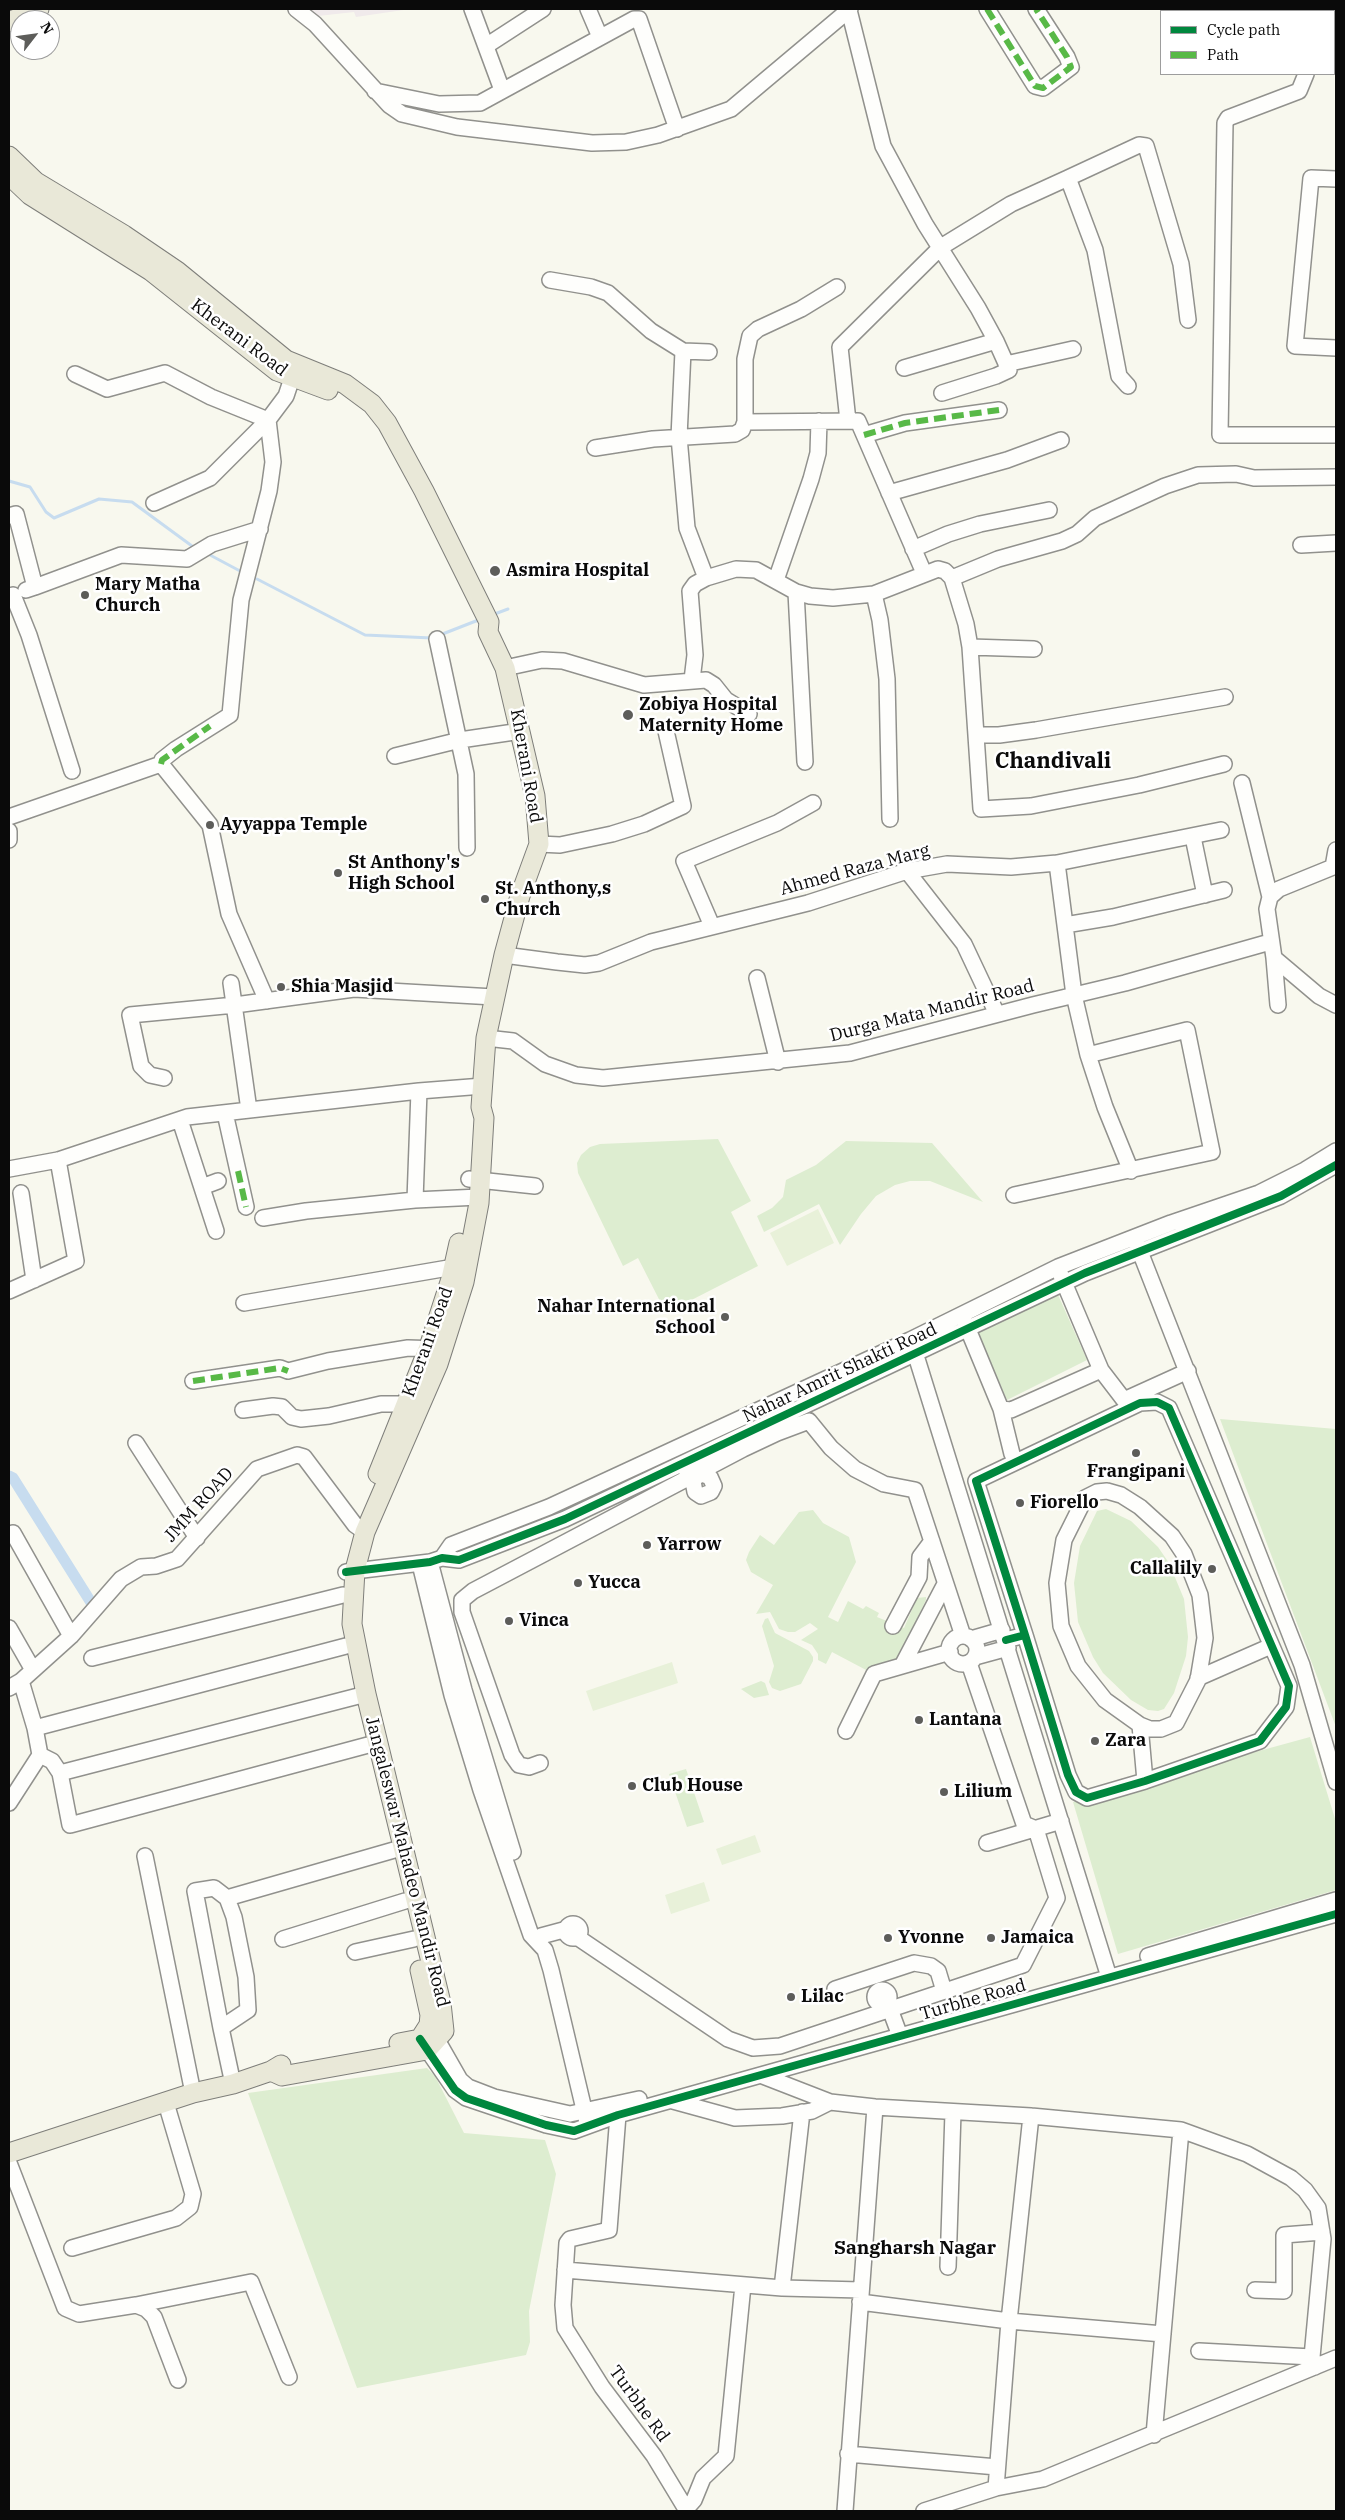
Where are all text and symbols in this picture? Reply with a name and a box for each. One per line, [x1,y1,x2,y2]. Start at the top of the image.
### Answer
north arrow [10,10,60,60]
legend [1160,10,1335,75]
text: N [37,19,58,37]
text: Cycle path [1207,20,1280,39]
text: Path [1207,45,1239,64]
street label: Kherani Road [186,295,292,381]
place label: Asmira Hospital [506,560,649,582]
marker: Asmira Hospital [488,564,502,578]
place label: Mary Matha Church [95,574,200,616]
marker: Mary Matha Church [79,589,91,601]
place label: Zobiya Hospital Maternity Home [639,694,783,736]
street label: Kherani Road [505,707,547,825]
marker: Zobiya Hospital Maternity Home [621,708,635,722]
district label: Chandivali [995,749,1111,775]
place label: Ayyappa Temple [220,814,367,836]
marker: Ayyappa Temple [204,819,216,831]
street label: Ahmed Raza Marg [778,840,932,900]
place label: St Anthony's High School [348,852,460,894]
marker: St Anthony's High School [332,867,344,879]
place label: St. Anthony,s Church [495,878,611,921]
marker: St. Anthony,s Church [479,893,491,905]
street label: Durga Mata Mandir Road [828,975,1036,1047]
place label: Shia Masjid [291,976,393,998]
marker: Shia Masjid [275,981,287,993]
street label: Kherani Road [398,1284,458,1400]
place label: Nahar International School [537,1296,715,1338]
marker: Nahar International School [719,1311,731,1323]
street label: Nahar Amrit Shakti Road [739,1318,941,1428]
marker: Frangipani [1130,1447,1142,1459]
place label: Frangipani [1087,1461,1185,1483]
street label: JMM ROAD [160,1463,238,1547]
place label: Fiorello [1030,1492,1099,1514]
marker: Fiorello [1014,1497,1026,1509]
place label: Yarrow [657,1534,722,1556]
marker: Yarrow [641,1539,653,1551]
place label: Callalily [1130,1558,1202,1580]
marker: Callalily [1206,1563,1218,1575]
place label: Yucca [588,1572,641,1594]
marker: Yucca [572,1577,584,1589]
place label: Vinca [519,1610,569,1632]
marker: Vinca [503,1615,515,1627]
place label: Lantana [929,1709,1002,1731]
street label: Jangaleswar Mahadeo Mandir Road [360,1714,454,2010]
marker: Lantana [913,1714,925,1726]
place label: Zara [1105,1730,1146,1752]
marker: Zara [1089,1735,1101,1747]
place label: Club House [642,1775,743,1797]
marker: Club House [626,1780,638,1792]
place label: Lilium [954,1781,1012,1803]
marker: Lilium [938,1786,950,1798]
place label: Yvonne [898,1927,964,1949]
place label: Jamaica [1001,1927,1074,1949]
marker: Yvonne [882,1932,894,1944]
marker: Jamaica [985,1932,997,1944]
street label: Turbhe Road [918,1975,1028,2025]
place label: Lilac [801,1986,844,2008]
marker: Lilac [785,1991,797,2003]
district label: Sangharsh Nagar [834,2238,996,2260]
street label: Turbhe Rd [604,2362,674,2446]

